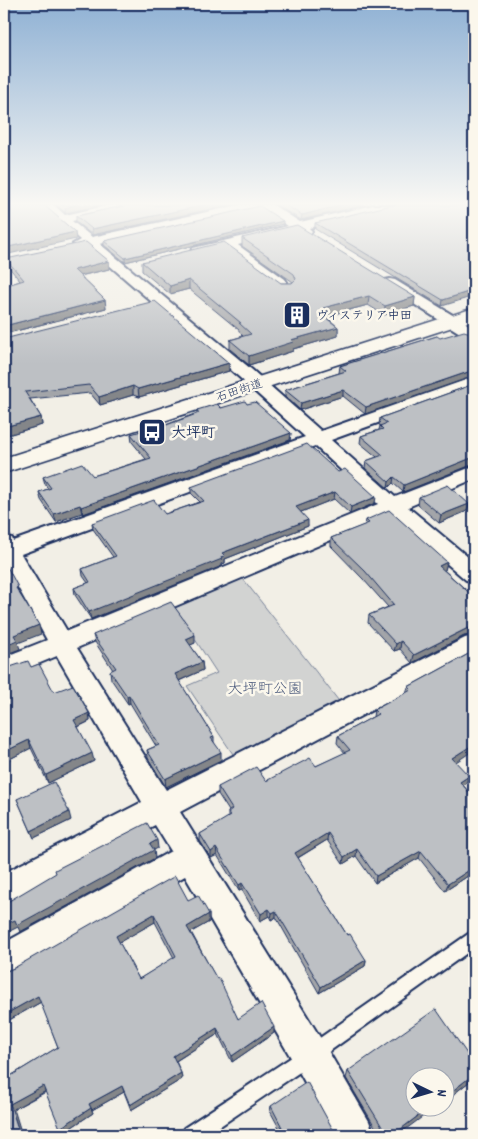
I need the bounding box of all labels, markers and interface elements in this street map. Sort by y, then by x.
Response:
building icon: ヴィステリア中田 [282,300,312,330]
place label: ヴィステリア中田 [316,308,412,325]
street label: 石田街道 [214,376,265,407]
bus stop icon: 大坪町 [137,417,167,447]
place label: 大坪町 [171,423,216,445]
park label: 大坪町公園 [227,679,303,701]
north arrow [406,1066,456,1116]
text: N [431,1089,451,1097]

